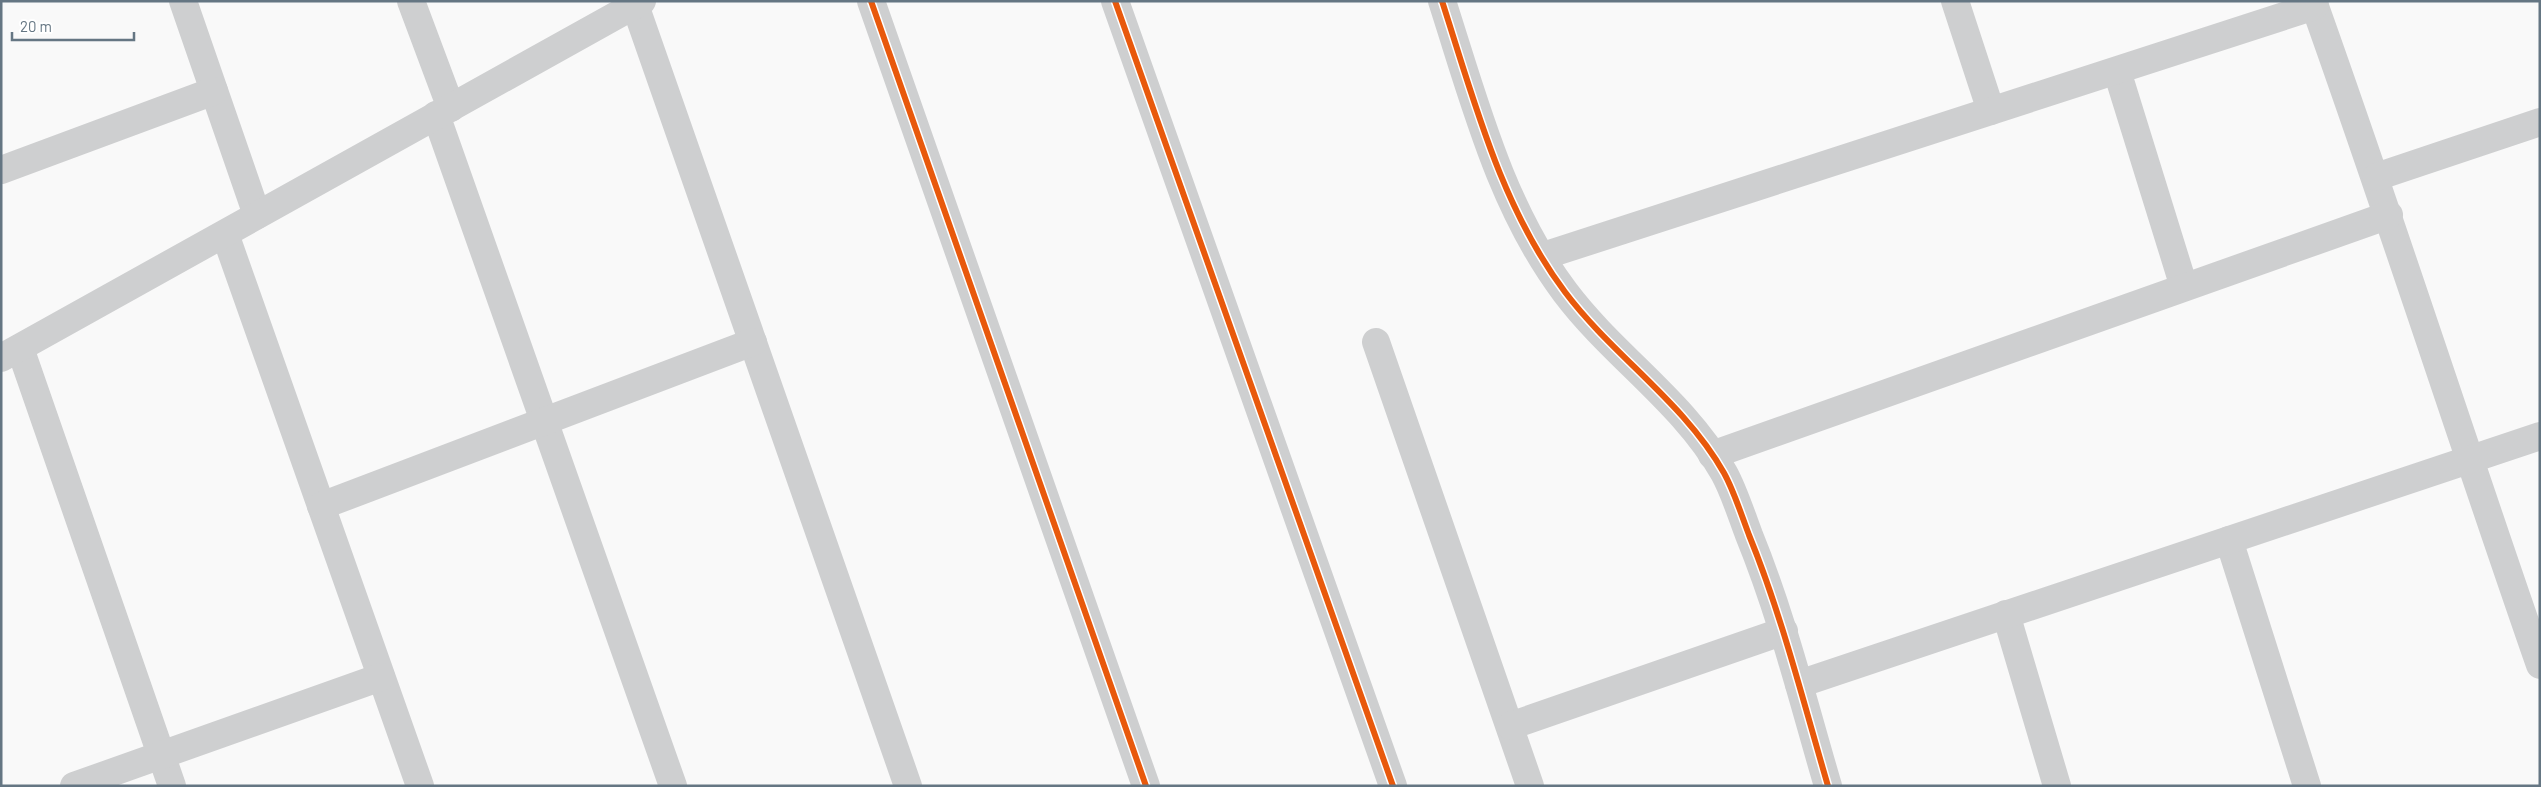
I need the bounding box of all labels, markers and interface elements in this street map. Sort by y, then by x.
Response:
scale bar [12,10,135,42]
text: 20 m [20,17,52,35]

